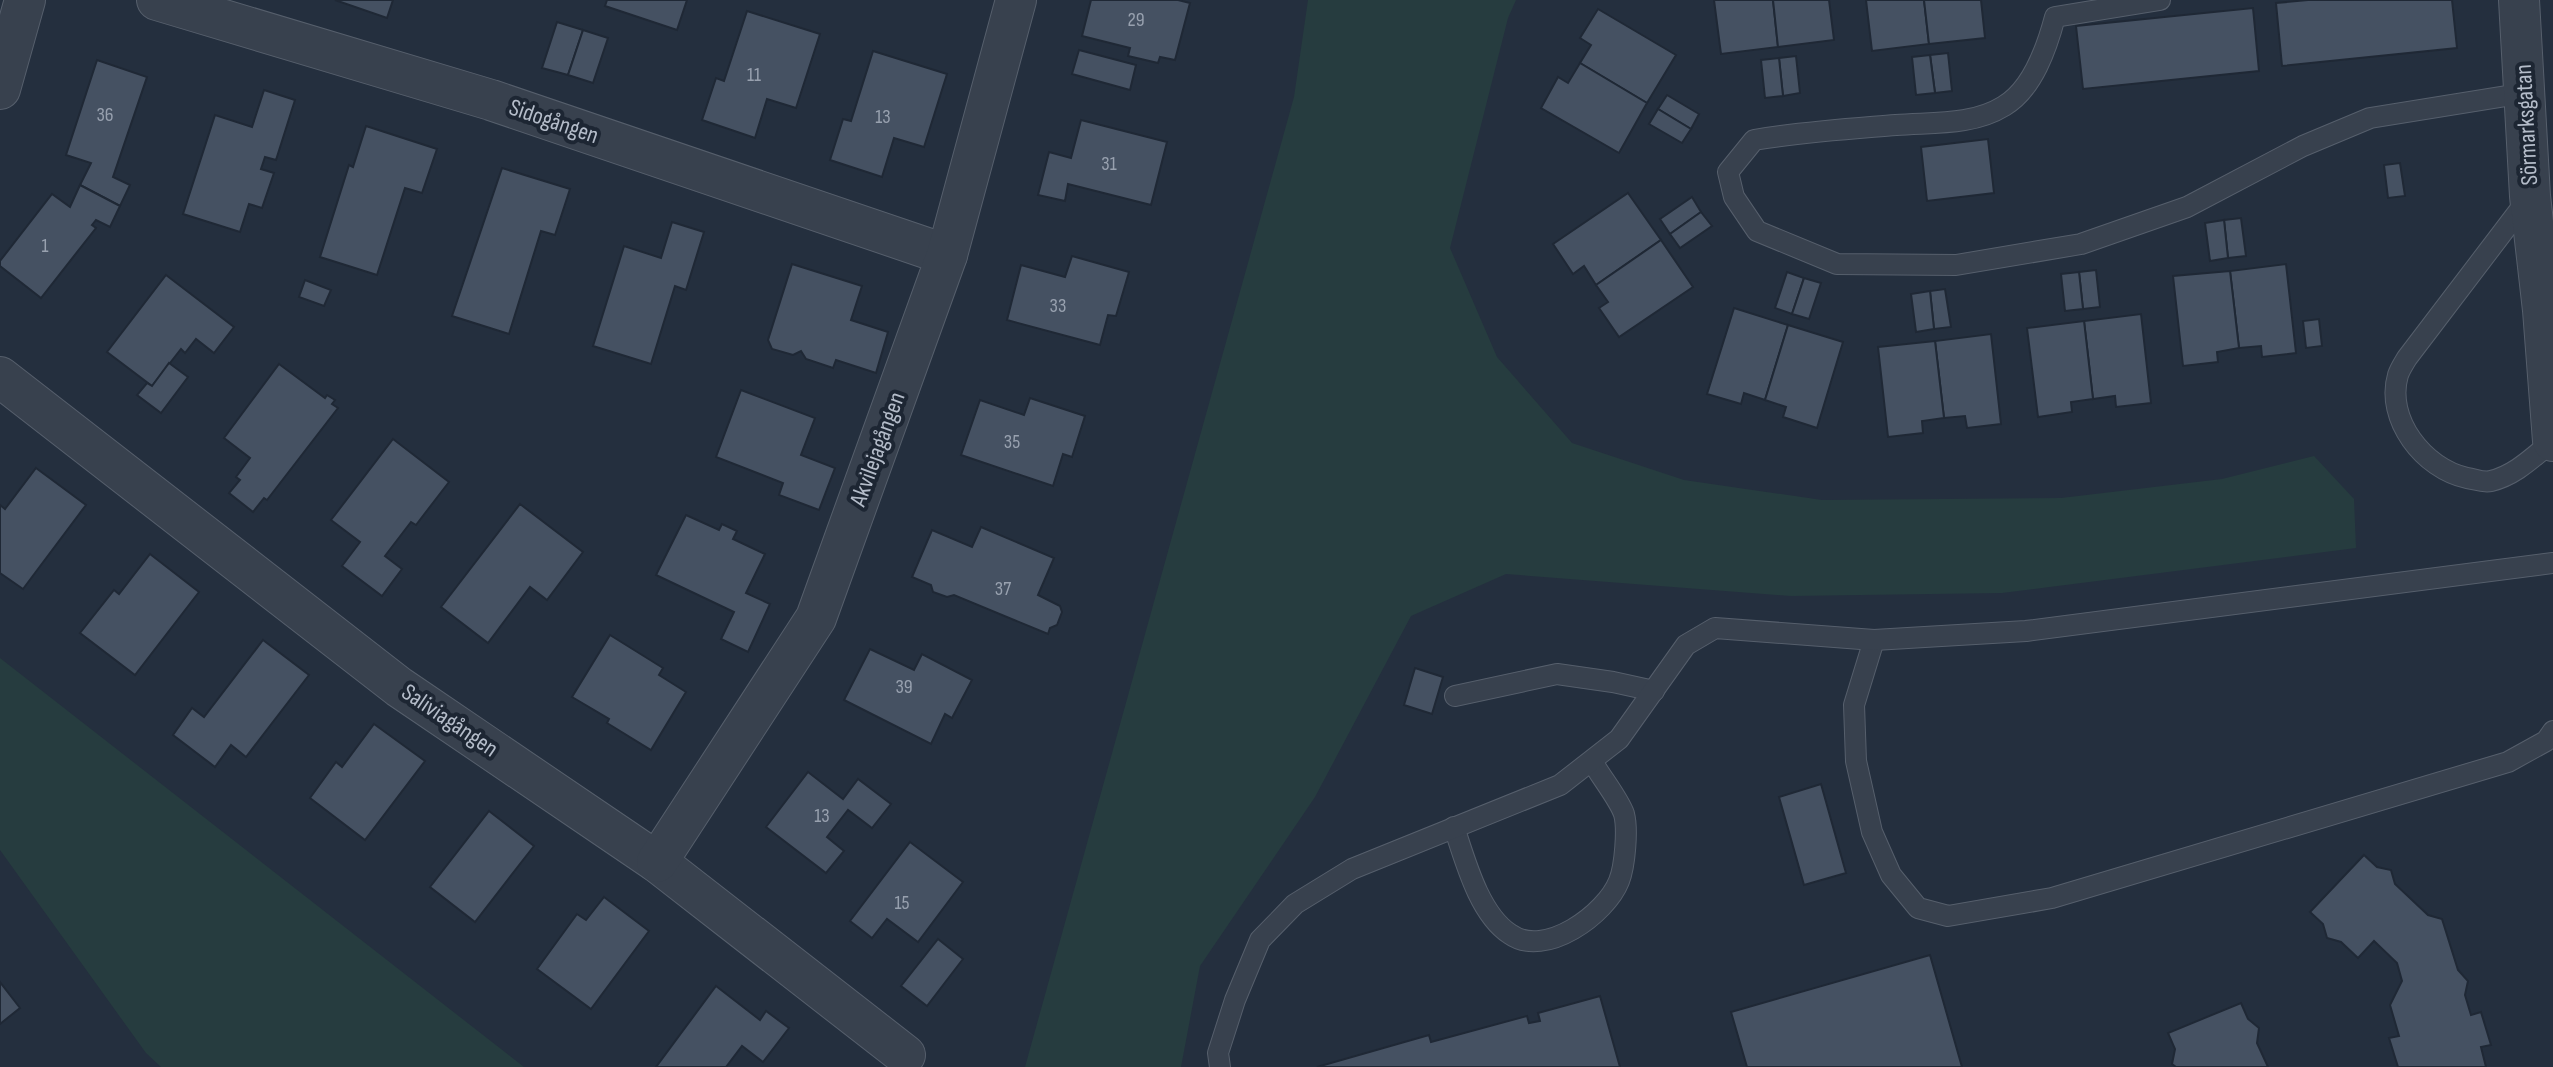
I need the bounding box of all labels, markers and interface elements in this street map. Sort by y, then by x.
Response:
house number: 29 [1127,8,1145,32]
house number: 11 [747,63,761,87]
street label: Sörmarksgatan [2509,64,2544,186]
street label: Sidogången [505,93,602,150]
house number: 36 [96,103,114,127]
house number: 13 [875,105,891,129]
house number: 31 [1101,152,1117,176]
house number: 1 [42,234,49,258]
house number: 33 [1050,294,1066,318]
street label: Akvilejagången [843,388,912,511]
house number: 35 [1004,430,1020,454]
house number: 37 [995,577,1011,601]
house number: 39 [895,675,913,699]
street label: Saliviagången [396,678,503,763]
house number: 13 [814,804,830,828]
house number: 15 [894,891,910,915]

